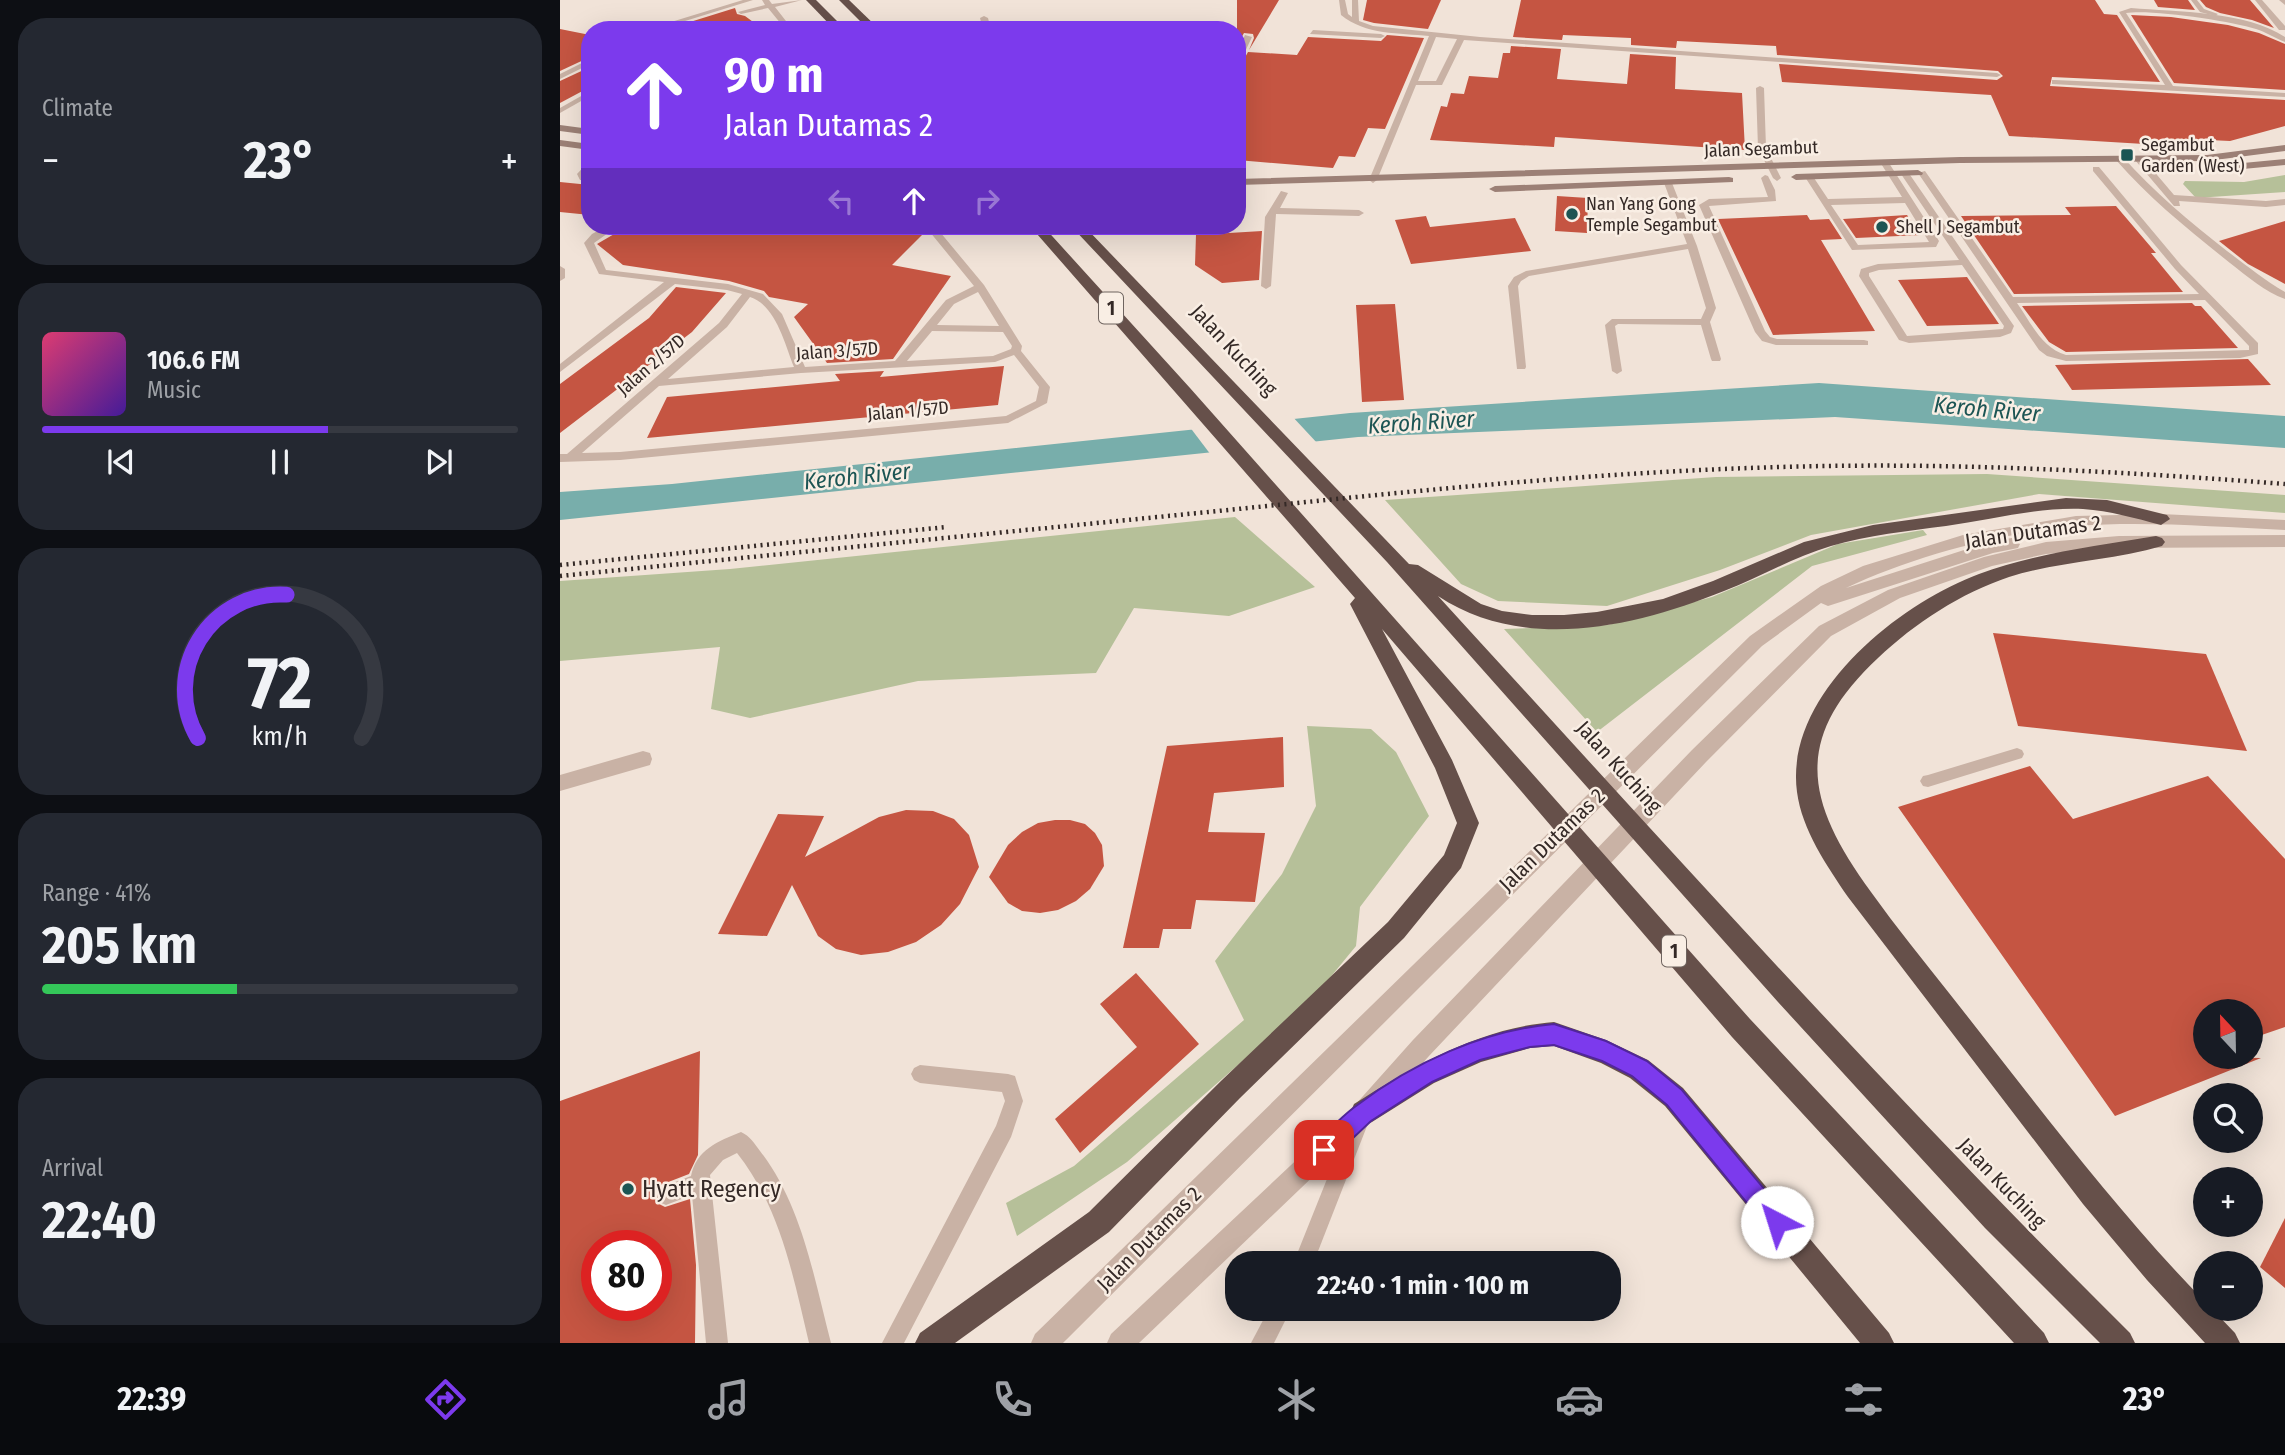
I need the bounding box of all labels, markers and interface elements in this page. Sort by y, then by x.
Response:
text: 90 m [724,46,824,105]
icon: ahead [609,49,700,140]
text: Climate [42,94,113,122]
text: Jalan Dutamas 2 [724,106,933,144]
text: 23° [243,129,316,192]
place label: Segambut Garden (West) [2141,134,2245,177]
street label: Jalan Segambut [1704,136,1819,162]
text: − [42,138,59,184]
text: + [501,138,518,184]
marker: Segambut Garden (West) [2119,147,2135,163]
icon: left [822,182,860,220]
icon: ahead [895,182,933,220]
icon: right [968,182,1006,220]
place label: Nan Yang Gong Temple Segambut [1586,193,1717,236]
marker: Nan Yang Gong Temple Segambut [1564,206,1580,222]
place label: Shell J Segambut [1896,216,2020,238]
marker: Shell J Segambut [1874,219,1890,235]
road number: 1 [1099,292,1123,324]
street label: Jalan Kuching [1185,299,1283,401]
street label: Jalan 2/57D [613,330,689,400]
street label: Jalan 3/57D [795,337,879,365]
text: 106.6 FM [147,345,240,376]
text: Music [147,376,201,404]
water label: Keroh River [1933,390,2042,428]
street label: Jalan 1/57D [866,396,950,426]
water label: Keroh River [1367,404,1476,440]
icon: previous [102,443,140,481]
icon: pause [261,443,299,481]
icon: next [420,443,458,481]
water label: Keroh River [802,456,913,496]
street label: Jalan Dutamas 2 [1963,510,2103,554]
text: 72 [248,640,312,727]
street label: Jalan Kuching [1571,715,1667,819]
text: km/h [252,721,308,751]
street label: Jalan Dutamas 2 [1494,783,1610,897]
text: Range · 41% [42,879,151,907]
text: 205 km [42,914,197,977]
road number: 1 [1662,936,1686,967]
north arrow [2193,999,2263,1069]
map controls [2193,999,2263,1321]
button: search [2193,1083,2263,1153]
pin [1294,1120,1354,1180]
icon: arrive [1305,1131,1343,1169]
street label: Jalan Kuching [1952,1132,2052,1234]
text: Arrival [42,1154,103,1182]
button: + [2193,1167,2263,1237]
place label: Hyatt Regency [642,1175,781,1203]
marker: Hyatt Regency [620,1181,636,1197]
street label: Jalan Dutamas 2 [1091,1181,1207,1297]
position arrow [1740,1185,1814,1259]
text: 22:40 [42,1189,157,1252]
speed limit sign: 80 [581,1230,672,1321]
button: − [2193,1251,2263,1321]
text: 22:40 · 1 min · 100 m [1317,1270,1529,1301]
icon: directions [421,1375,470,1424]
icon: music [704,1375,753,1424]
icon: phone [988,1375,1037,1424]
icon: climate [1272,1375,1321,1424]
icon: car [1555,1375,1604,1424]
icon: filters [1839,1375,1888,1424]
text: 22:39 [117,1380,186,1418]
text: 23° [2123,1380,2168,1418]

